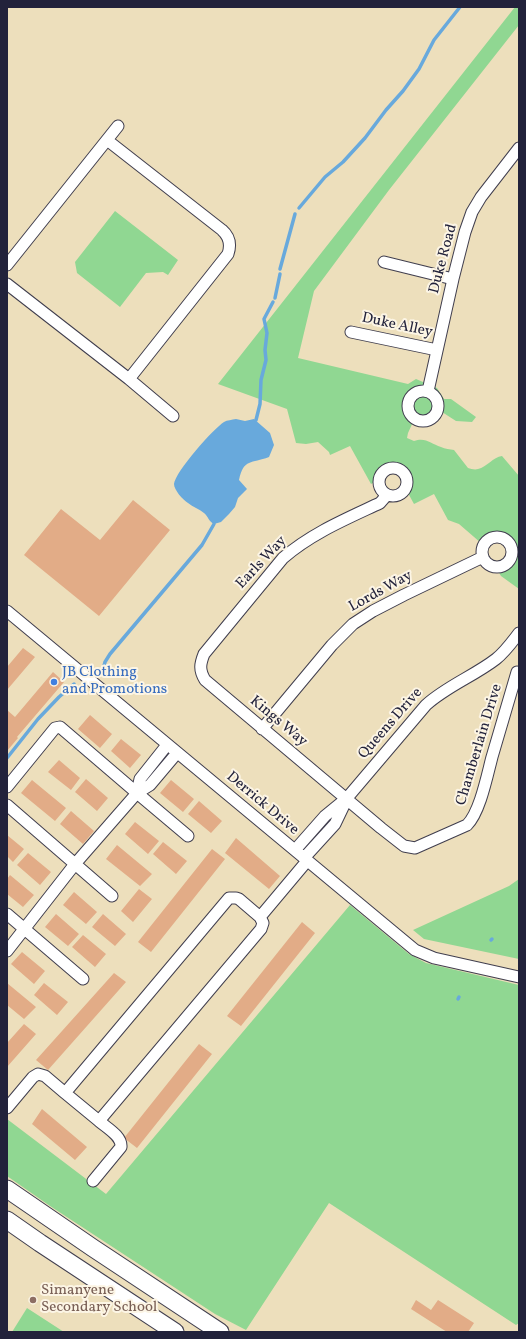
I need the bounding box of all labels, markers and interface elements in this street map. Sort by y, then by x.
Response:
street label: Duke Road [426,222,462,296]
street label: Duke Alley [360,310,434,342]
street label: Earls Way [233,533,291,593]
street label: Lords Way [346,567,416,617]
place label: JB Clothing and Promotions [62,664,167,699]
marker: JB Clothing and Promotions [49,677,59,687]
street label: Chamberlain Drive [453,682,507,808]
street label: Queens Drive [355,685,427,763]
street label: Kings Way [245,693,311,751]
street label: Derrick Drive [222,768,302,840]
place label: Simanyene Secondary School [41,1282,157,1317]
marker: Simanyene Secondary School [28,1295,38,1305]

